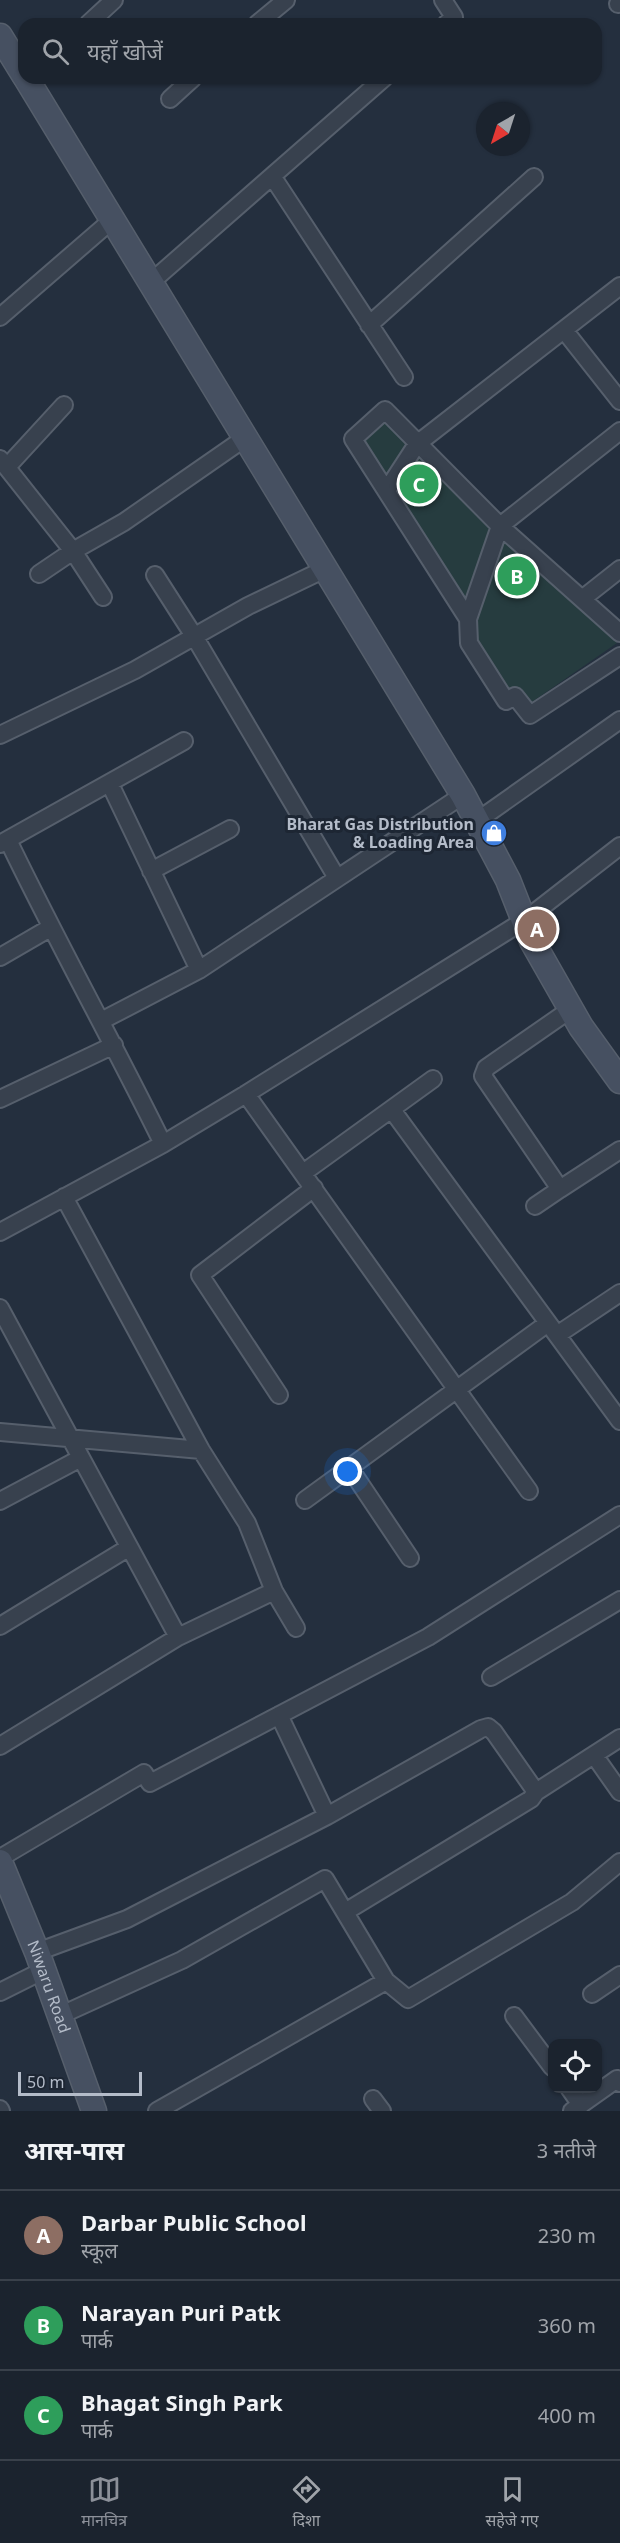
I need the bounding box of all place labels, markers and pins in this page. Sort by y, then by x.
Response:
pin: C [400,462,438,506]
pin: B [498,554,536,598]
place label: Bharat Gas Distribution & Loading Area [286,813,474,853]
shop icon: Bharat Gas Distribution & Loading Area [479,818,509,848]
pin: A [518,906,556,952]

